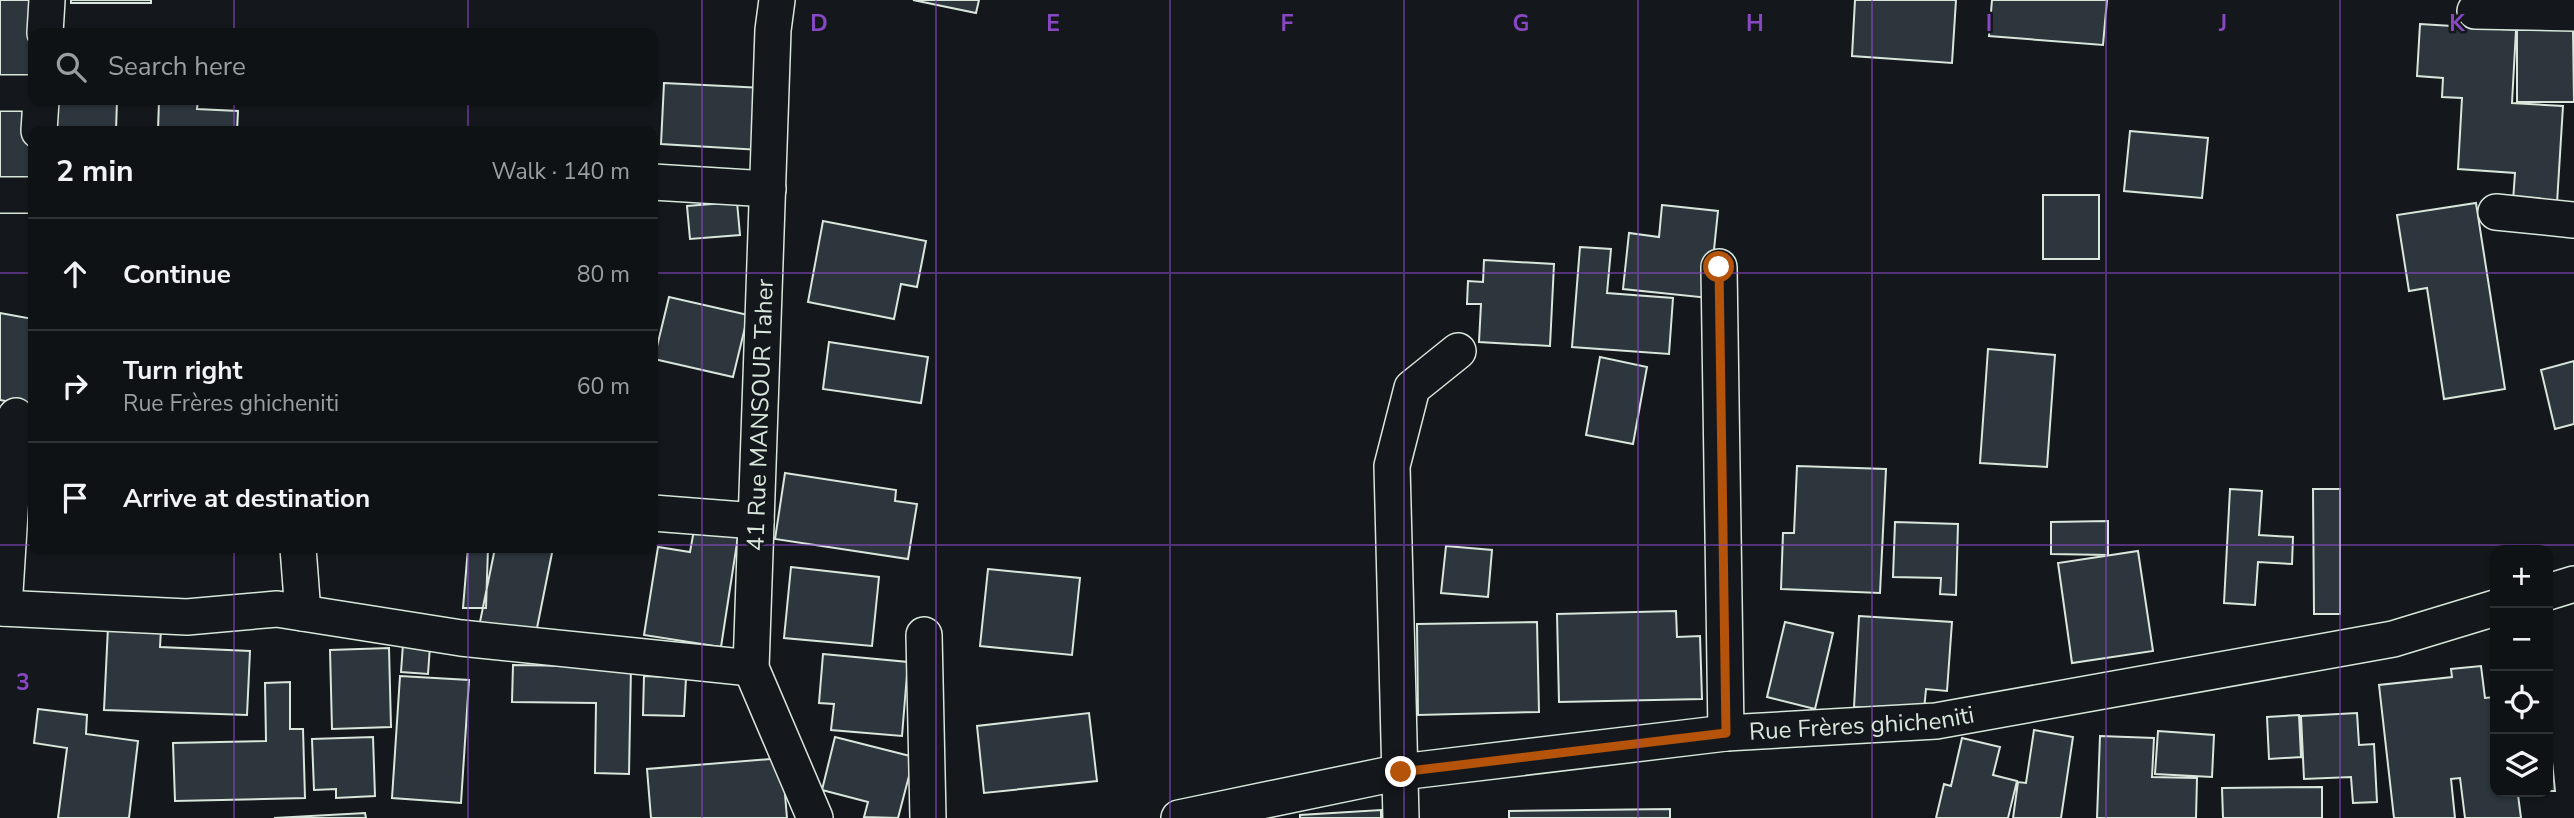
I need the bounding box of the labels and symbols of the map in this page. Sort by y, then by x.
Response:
text: D [810,8,828,39]
text: E [1046,8,1060,39]
text: F [1281,8,1294,39]
text: G [1513,8,1529,39]
text: H [1746,8,1764,39]
text: I [1986,8,1992,39]
text: J [2218,8,2227,39]
text: K [2449,8,2465,39]
route start [1703,251,1734,282]
street label: 41 Rue MANSOUR Taher [739,278,781,552]
text: 3 [16,667,30,698]
street label: Rue Frères ghicheniti [1748,698,1977,748]
route end [1385,756,1416,787]

